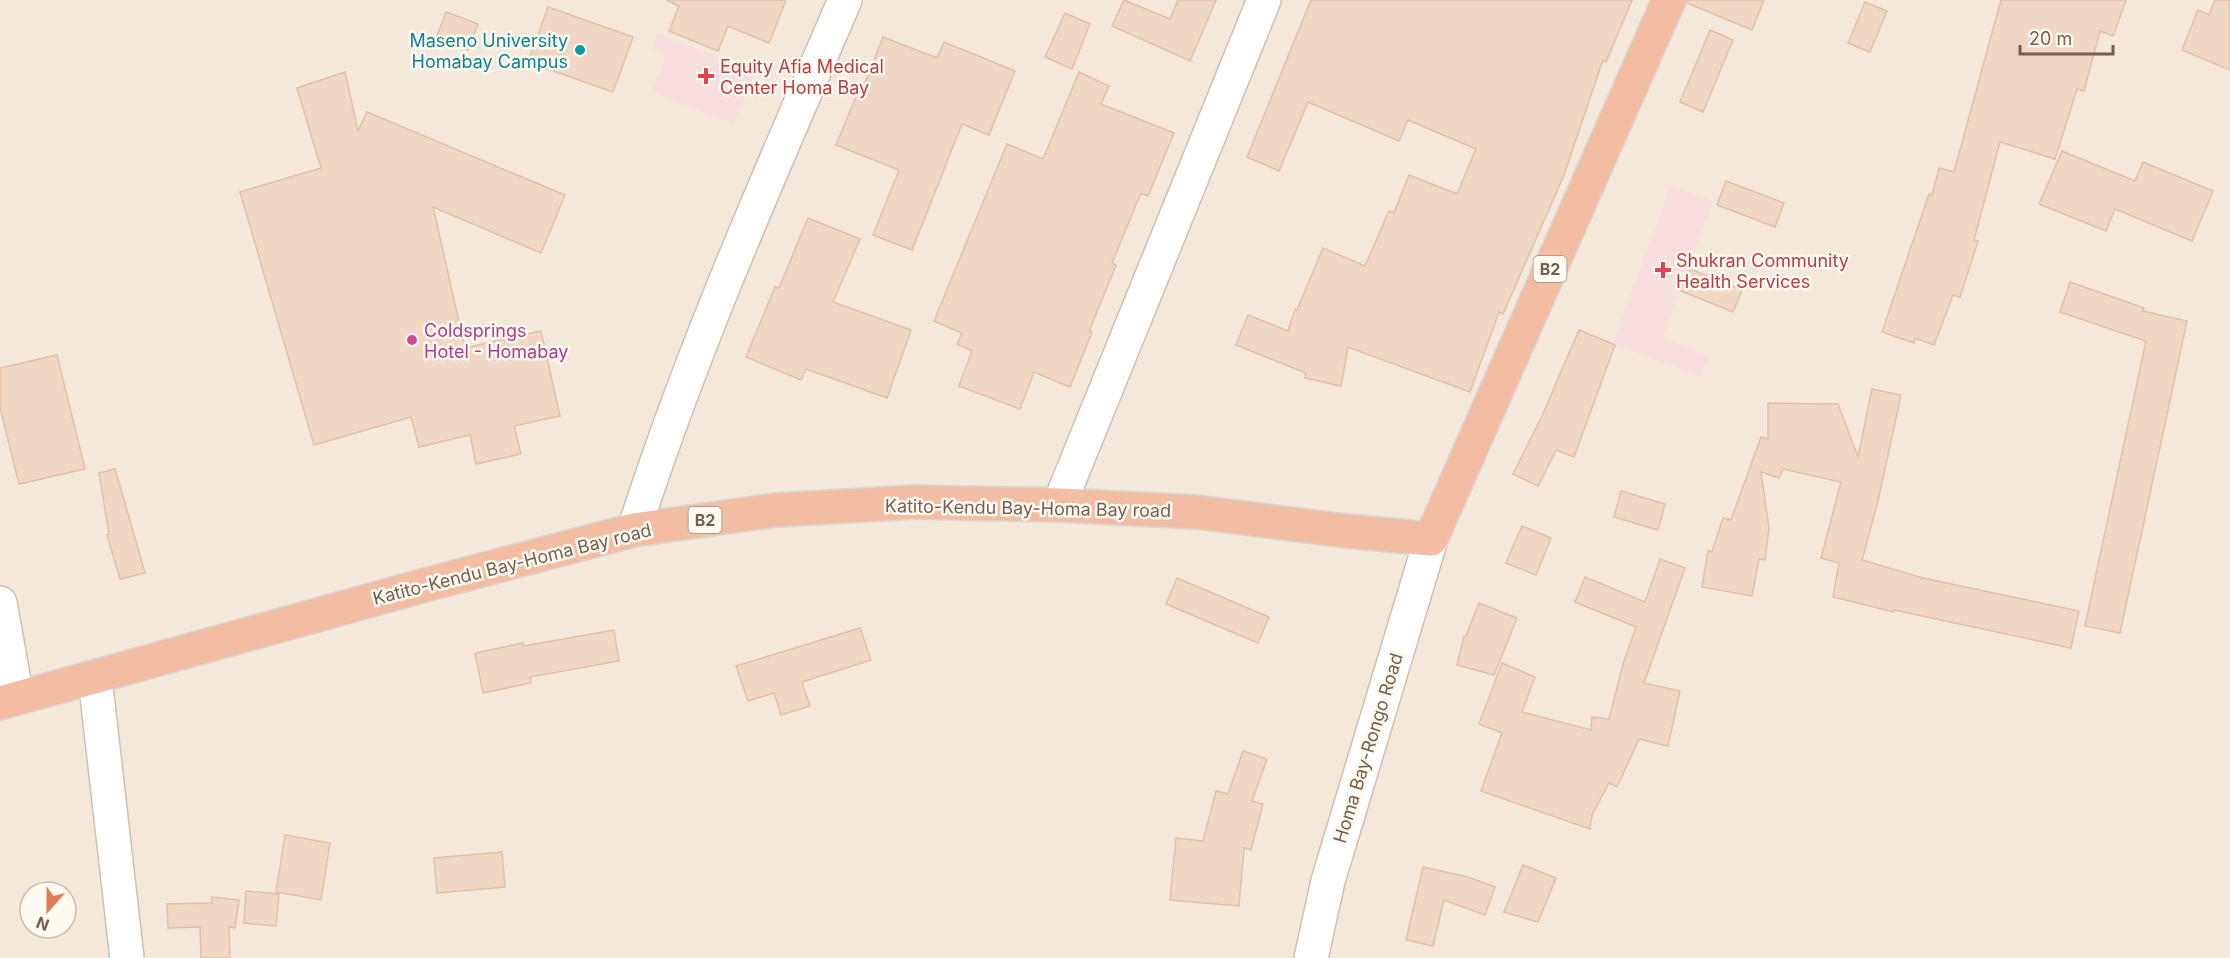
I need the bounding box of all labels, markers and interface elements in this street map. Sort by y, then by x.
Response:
scale bar [2020,18,2113,56]
text: 20 m [2029,28,2072,49]
place label: Maseno University Homabay Campus [410,30,568,72]
marker: Maseno University Homabay Campus [573,43,587,57]
place label: Equity Afia Medical Center Homa Bay [720,56,884,98]
marker: Equity Afia Medical Center Homa Bay [697,67,715,85]
place label: Shukran Community Health Services [1676,250,1849,292]
road number: B2 [1534,256,1566,282]
marker: Shukran Community Health Services [1654,261,1672,279]
place label: Coldsprings Hotel - Homabay [424,320,568,362]
marker: Coldsprings Hotel - Homabay [405,333,419,347]
street label: Katito-Kendu Bay-Homa Bay road [885,495,1171,521]
road number: B2 [688,507,722,533]
street label: Katito-Kendu Bay-Homa Bay road [371,519,653,609]
street label: Homa Bay-Rongo Road [1329,651,1407,845]
north arrow [18,880,78,940]
text: N [33,912,52,936]

